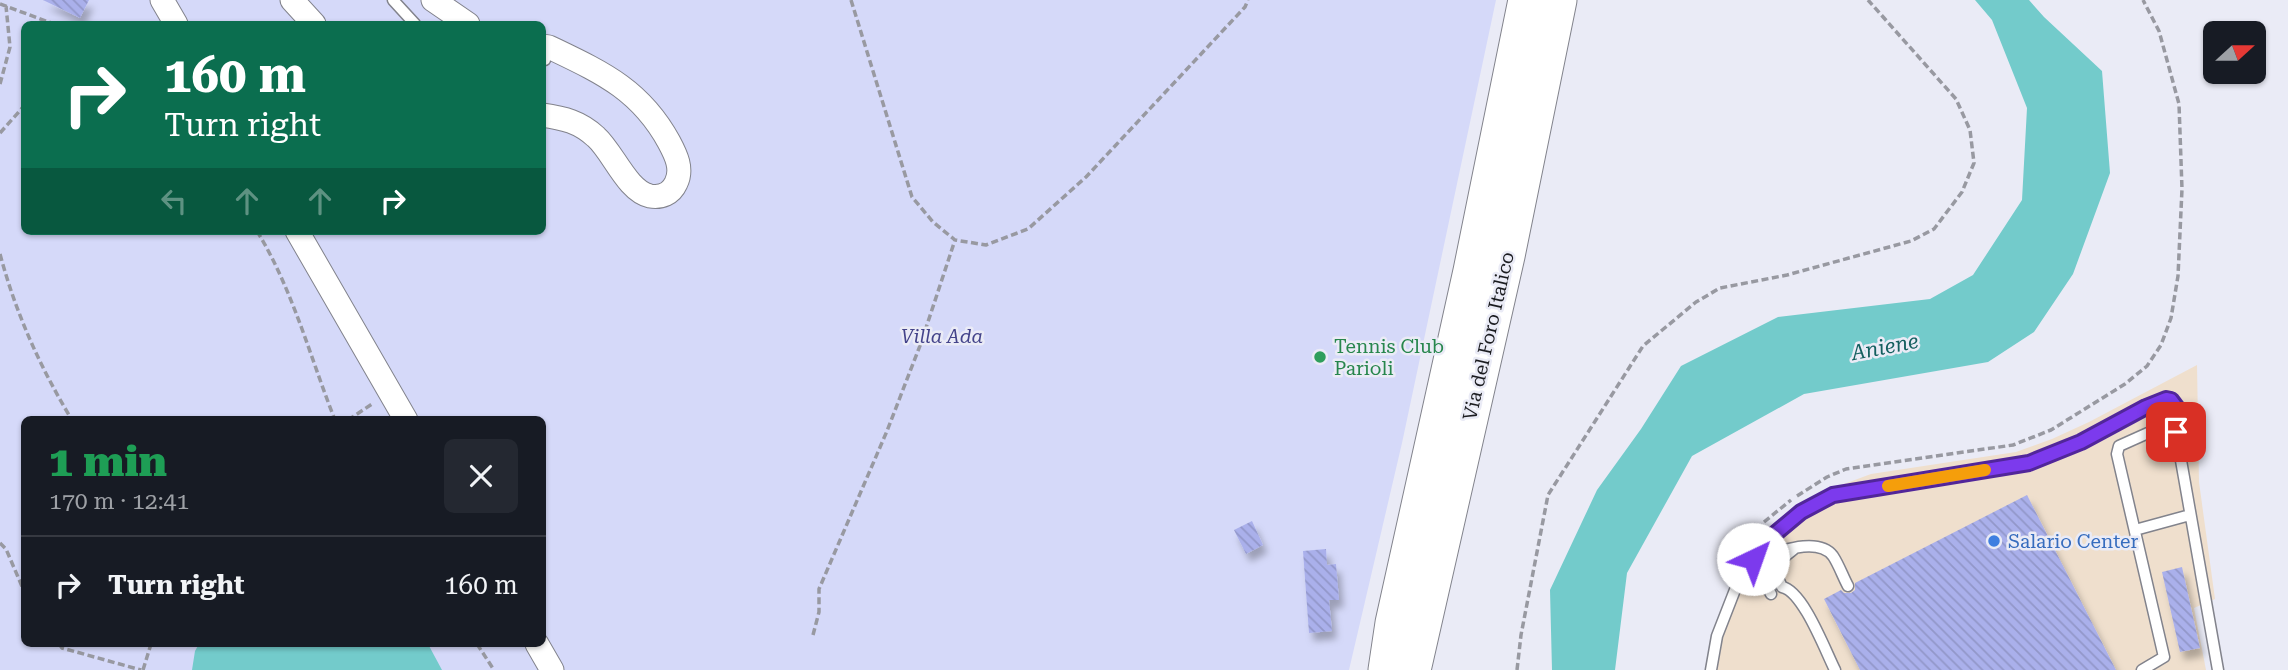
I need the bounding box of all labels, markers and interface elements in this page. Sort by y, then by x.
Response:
north arrow [2203,21,2266,84]
map controls [2203,21,2266,84]
text: 160 m [164,47,306,104]
icon: right [49,49,140,140]
text: Turn right [164,106,321,144]
icon: left [155,182,193,220]
icon: ahead [228,182,266,220]
icon: ahead [301,182,339,220]
icon: right [374,182,412,220]
street label: Via del Foro Italico [1458,249,1519,423]
park label: Villa Ada [901,325,983,348]
water label: Aniene [1848,329,1921,366]
place label: Tennis Club Parioli [1334,335,1444,380]
marker: Tennis Club Parioli [1312,349,1328,365]
pin [2146,402,2206,462]
icon: arrive [2157,413,2195,451]
text: 1 min [49,437,167,486]
button: close [444,439,518,513]
text: 170 m · 12:41 [49,488,189,515]
position arrow [1716,522,1790,596]
place label: Salario Center [2008,530,2138,553]
marker: Salario Center [1986,533,2002,549]
icon: right [49,566,87,604]
text: Turn right [108,570,244,600]
text: 160 m [444,570,518,600]

